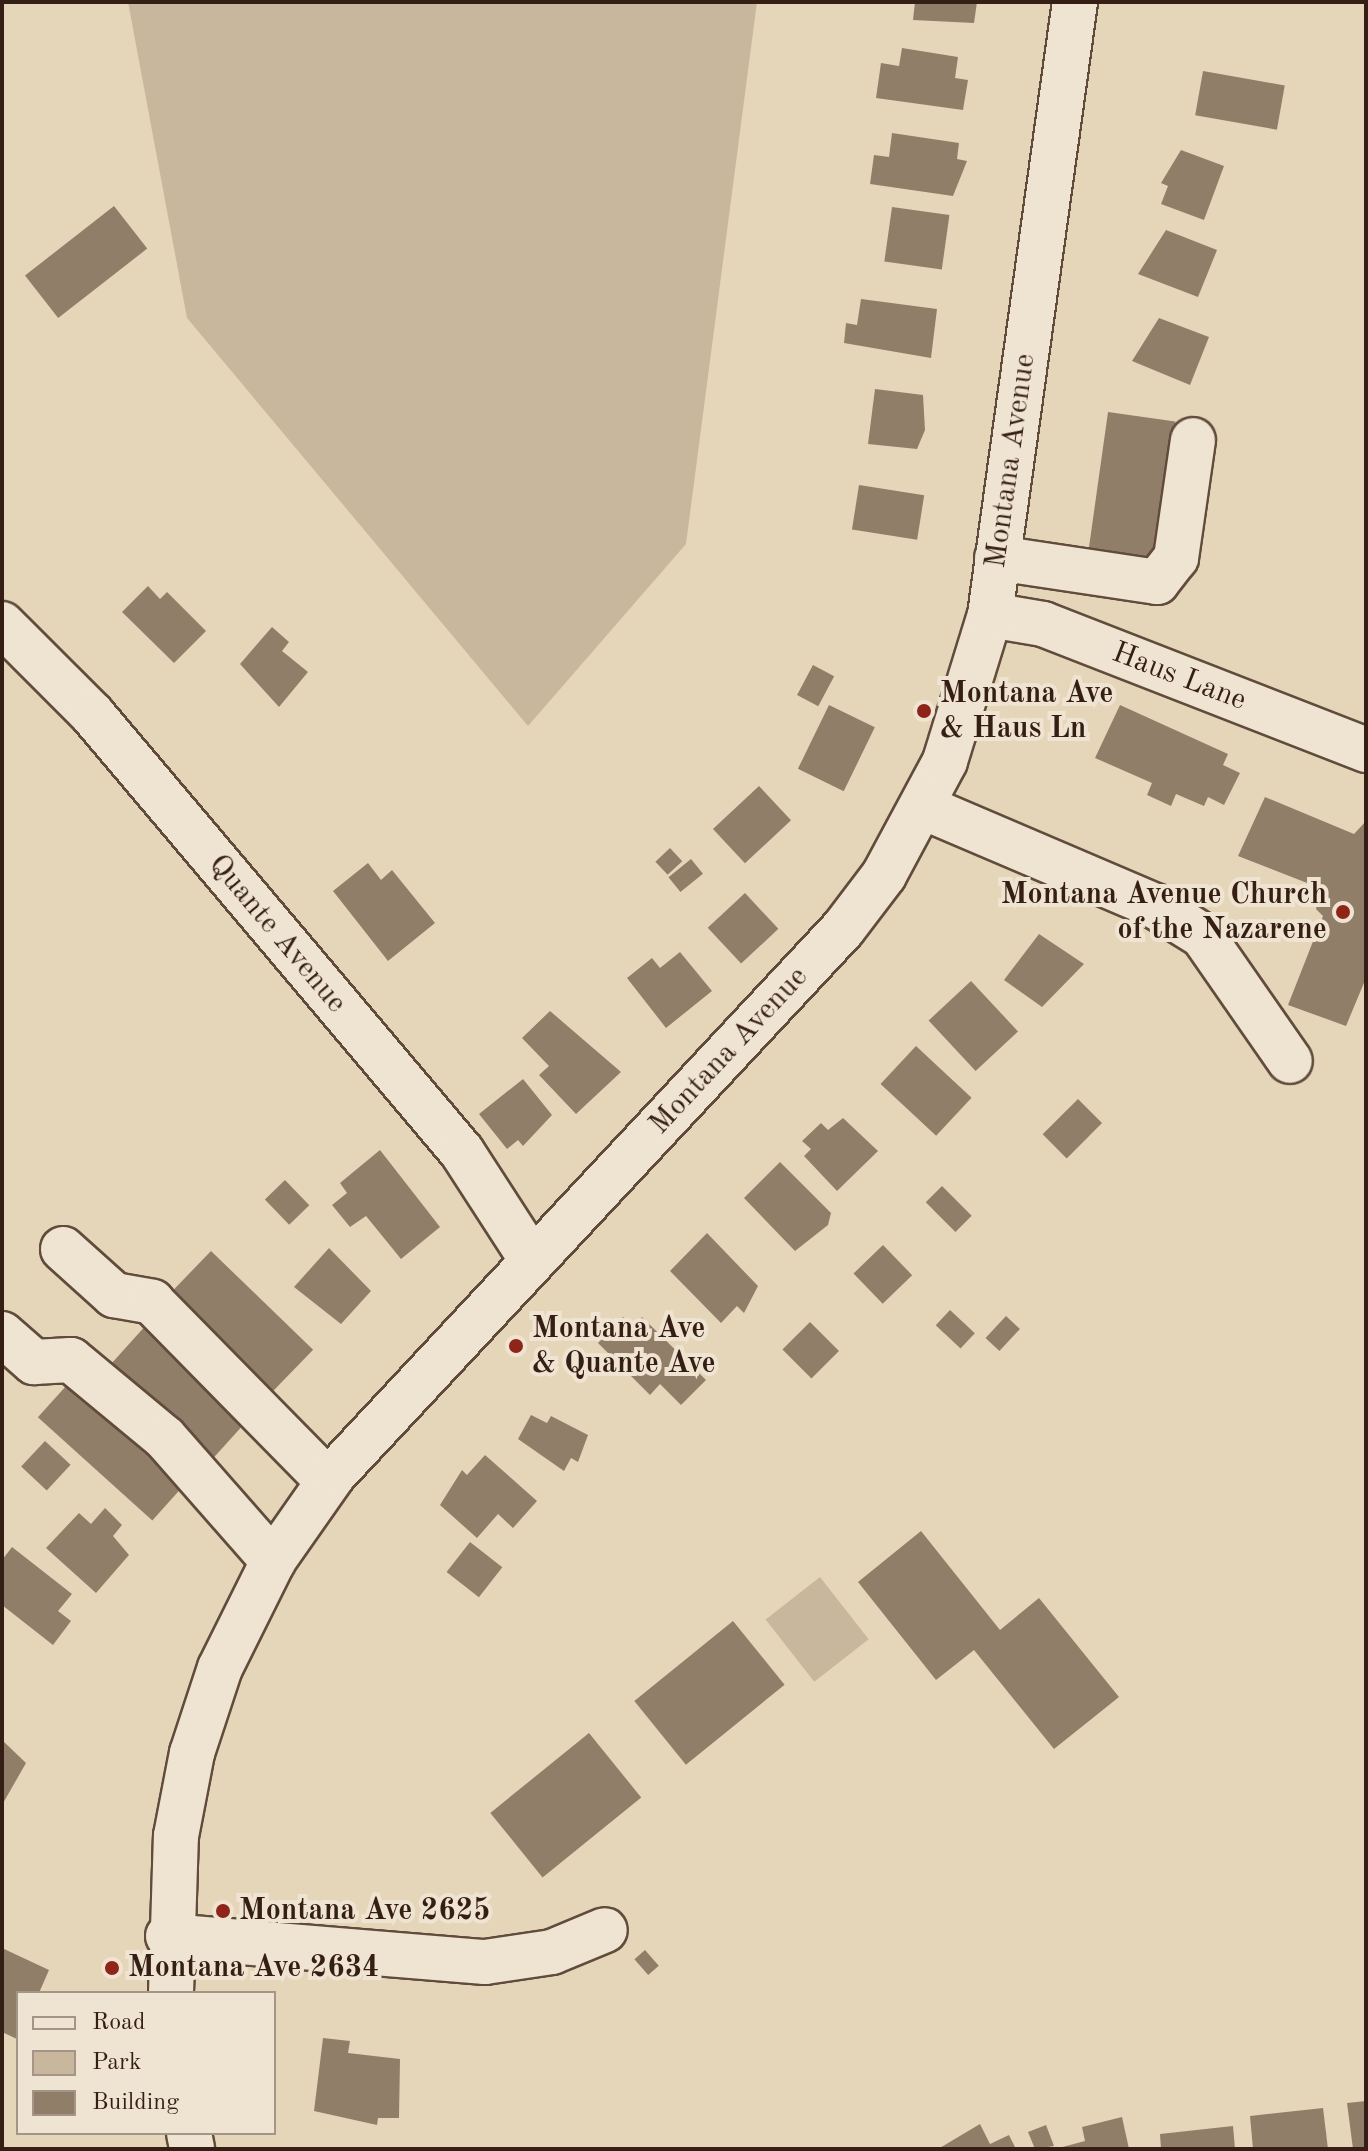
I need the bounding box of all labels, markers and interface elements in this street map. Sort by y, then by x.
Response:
street label: Montana Avenue [978,351,1044,571]
street label: Haus Lane [1107,635,1251,719]
place label: Montana Ave & Haus Ln [940,676,1113,746]
marker: Montana Ave & Haus Ln [915,702,933,720]
street label: Quante Avenue [200,847,354,1021]
place label: Montana Avenue Church of the Nazarene [1001,877,1327,948]
marker: Montana Avenue Church of the Nazarene [1334,903,1352,921]
street label: Montana Avenue [642,960,816,1142]
place label: Montana Ave & Quante Ave [532,1311,716,1382]
marker: Montana Ave & Quante Ave [507,1337,525,1355]
place label: Montana Ave 2625 [239,1893,490,1929]
marker: Montana Ave 2625 [214,1902,232,1920]
place label: Montana Ave 2634 [128,1950,379,1986]
marker: Montana Ave 2634 [103,1959,121,1977]
legend [16,1991,276,2135]
text: Road [92,2011,145,2035]
text: Park [92,2051,141,2075]
text: Building [92,2091,179,2115]

